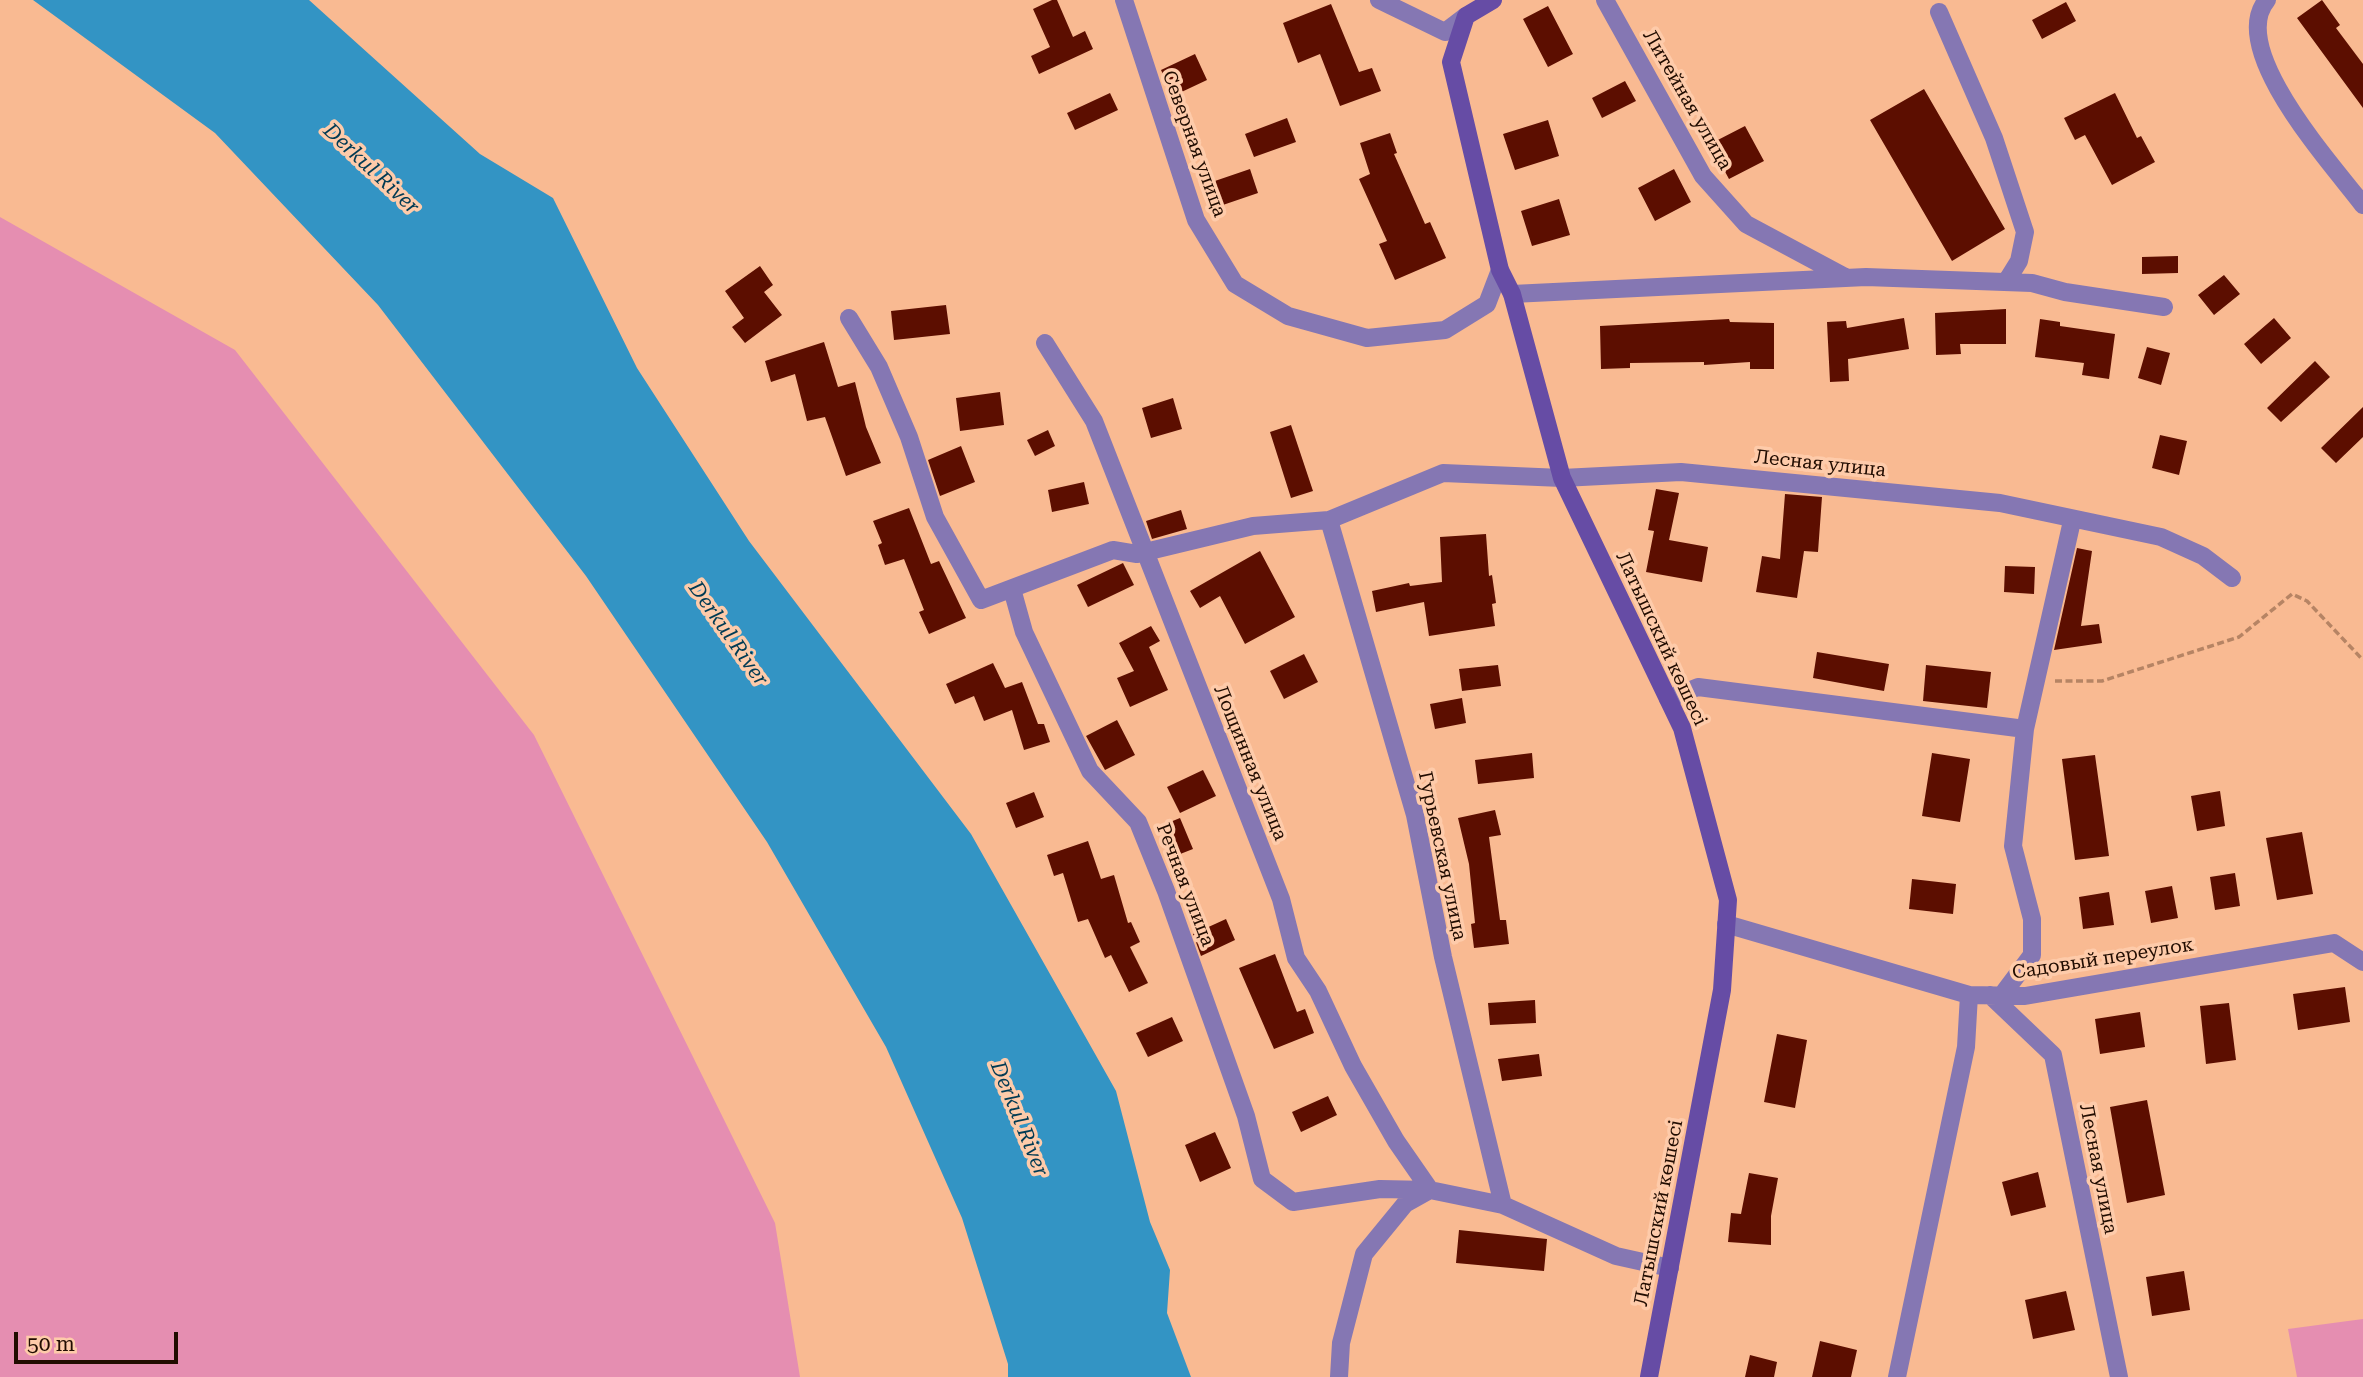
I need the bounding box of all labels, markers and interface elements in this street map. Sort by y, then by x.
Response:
street label: Литейная улица [1638,26,1736,174]
street label: Северная улица [1157,68,1231,220]
water label: Derkul River [318,118,424,220]
street label: Лесная улица [1753,446,1887,482]
street label: Латышский көшесі [1611,548,1711,730]
water label: Derkul River [683,577,773,691]
street label: Лощинная улица [1208,682,1292,844]
street label: Гурьевская улица [1413,769,1471,943]
street label: Речная улица [1151,820,1219,950]
street label: Садовый переулок [2011,933,2195,985]
water label: Derkul River [984,1058,1054,1180]
street label: Лесная улица [2074,1102,2122,1236]
street label: Латышский көшесі [1630,1118,1688,1308]
scale bar [18,1318,182,1362]
text: 50 m [27,1332,75,1356]

